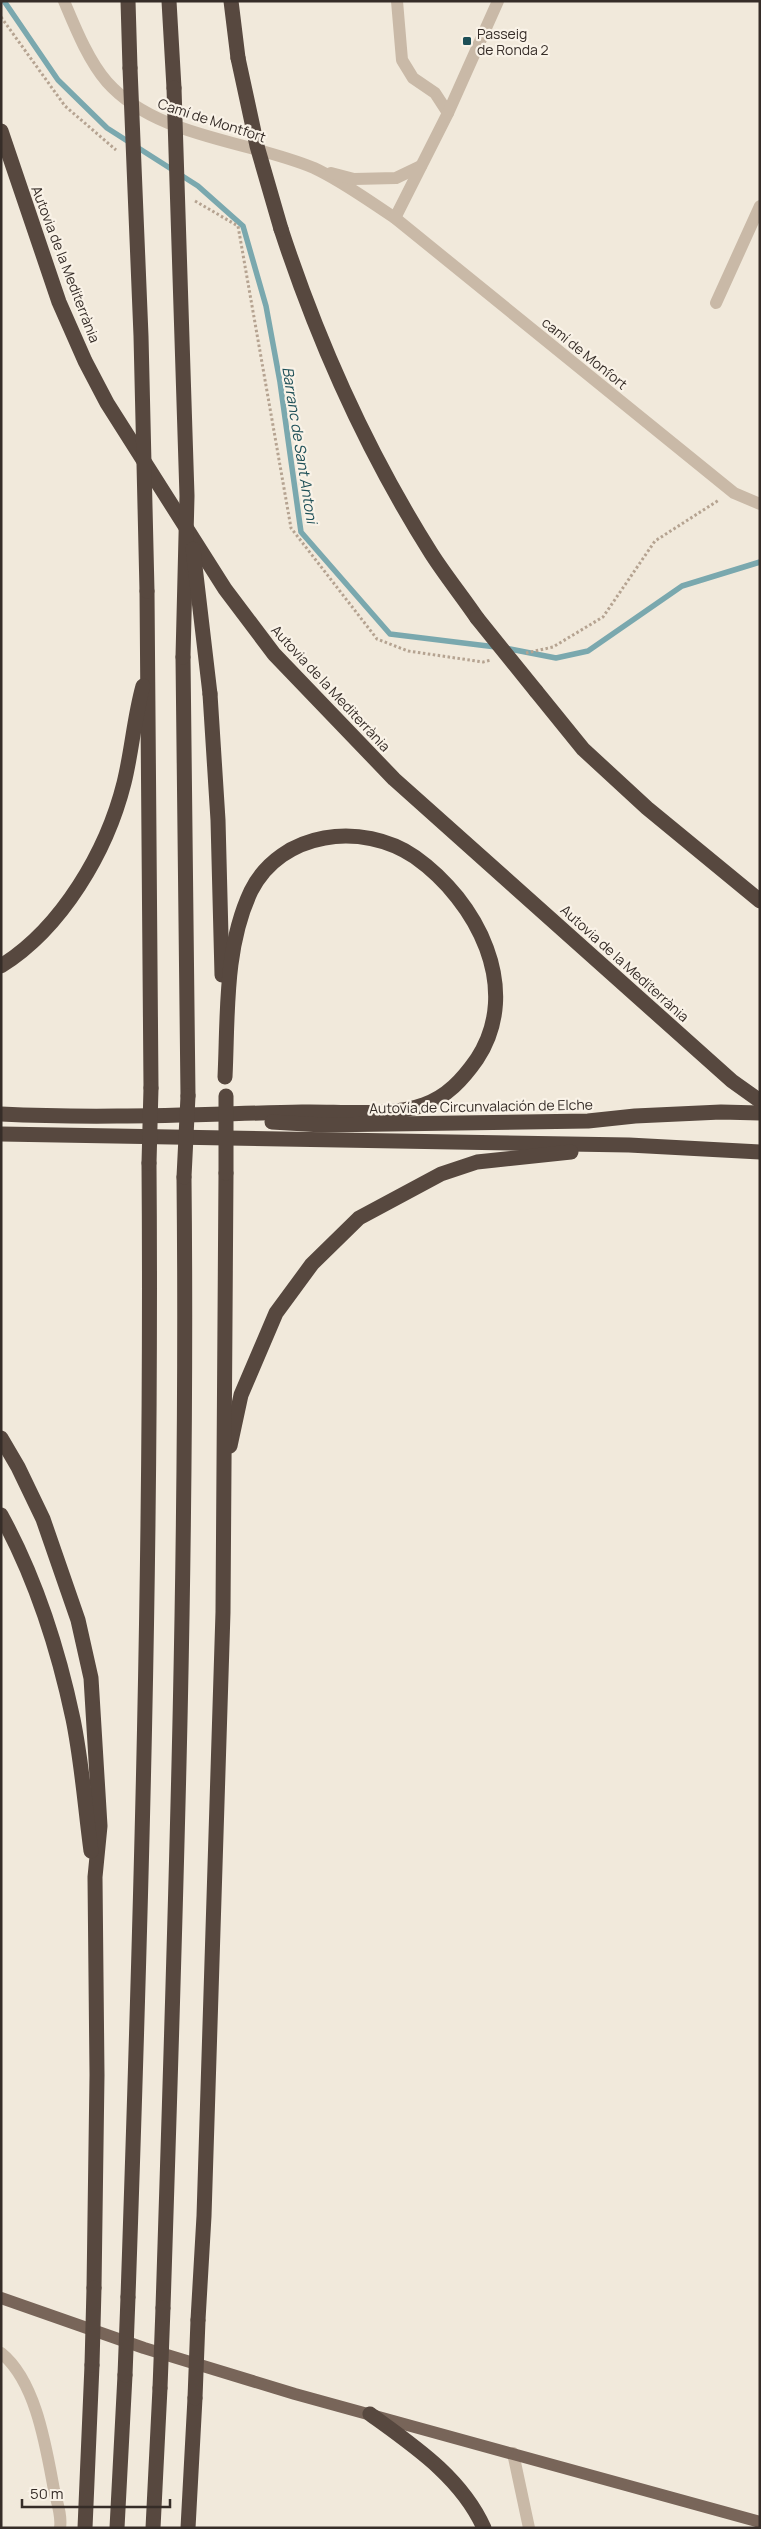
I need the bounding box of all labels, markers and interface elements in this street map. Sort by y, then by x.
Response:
place label: Passeig de Ronda 2 [477,24,549,59]
marker: Passeig de Ronda 2 [461,35,473,47]
street label: Camí de Montfort [156,94,269,147]
street label: Autovia de la Mediterrània [27,183,105,345]
street label: camí de Monfort [538,313,632,394]
water label: Barranc de Sant Antoni [277,365,323,527]
street label: Autovia de la Mediterrània [267,621,395,755]
street label: Autovia de la Mediterrània [557,900,693,1026]
street label: Autovía de Circunvalación de Elche [369,1095,593,1117]
scale bar [22,2476,170,2508]
text: 50 m [30,2483,64,2504]

